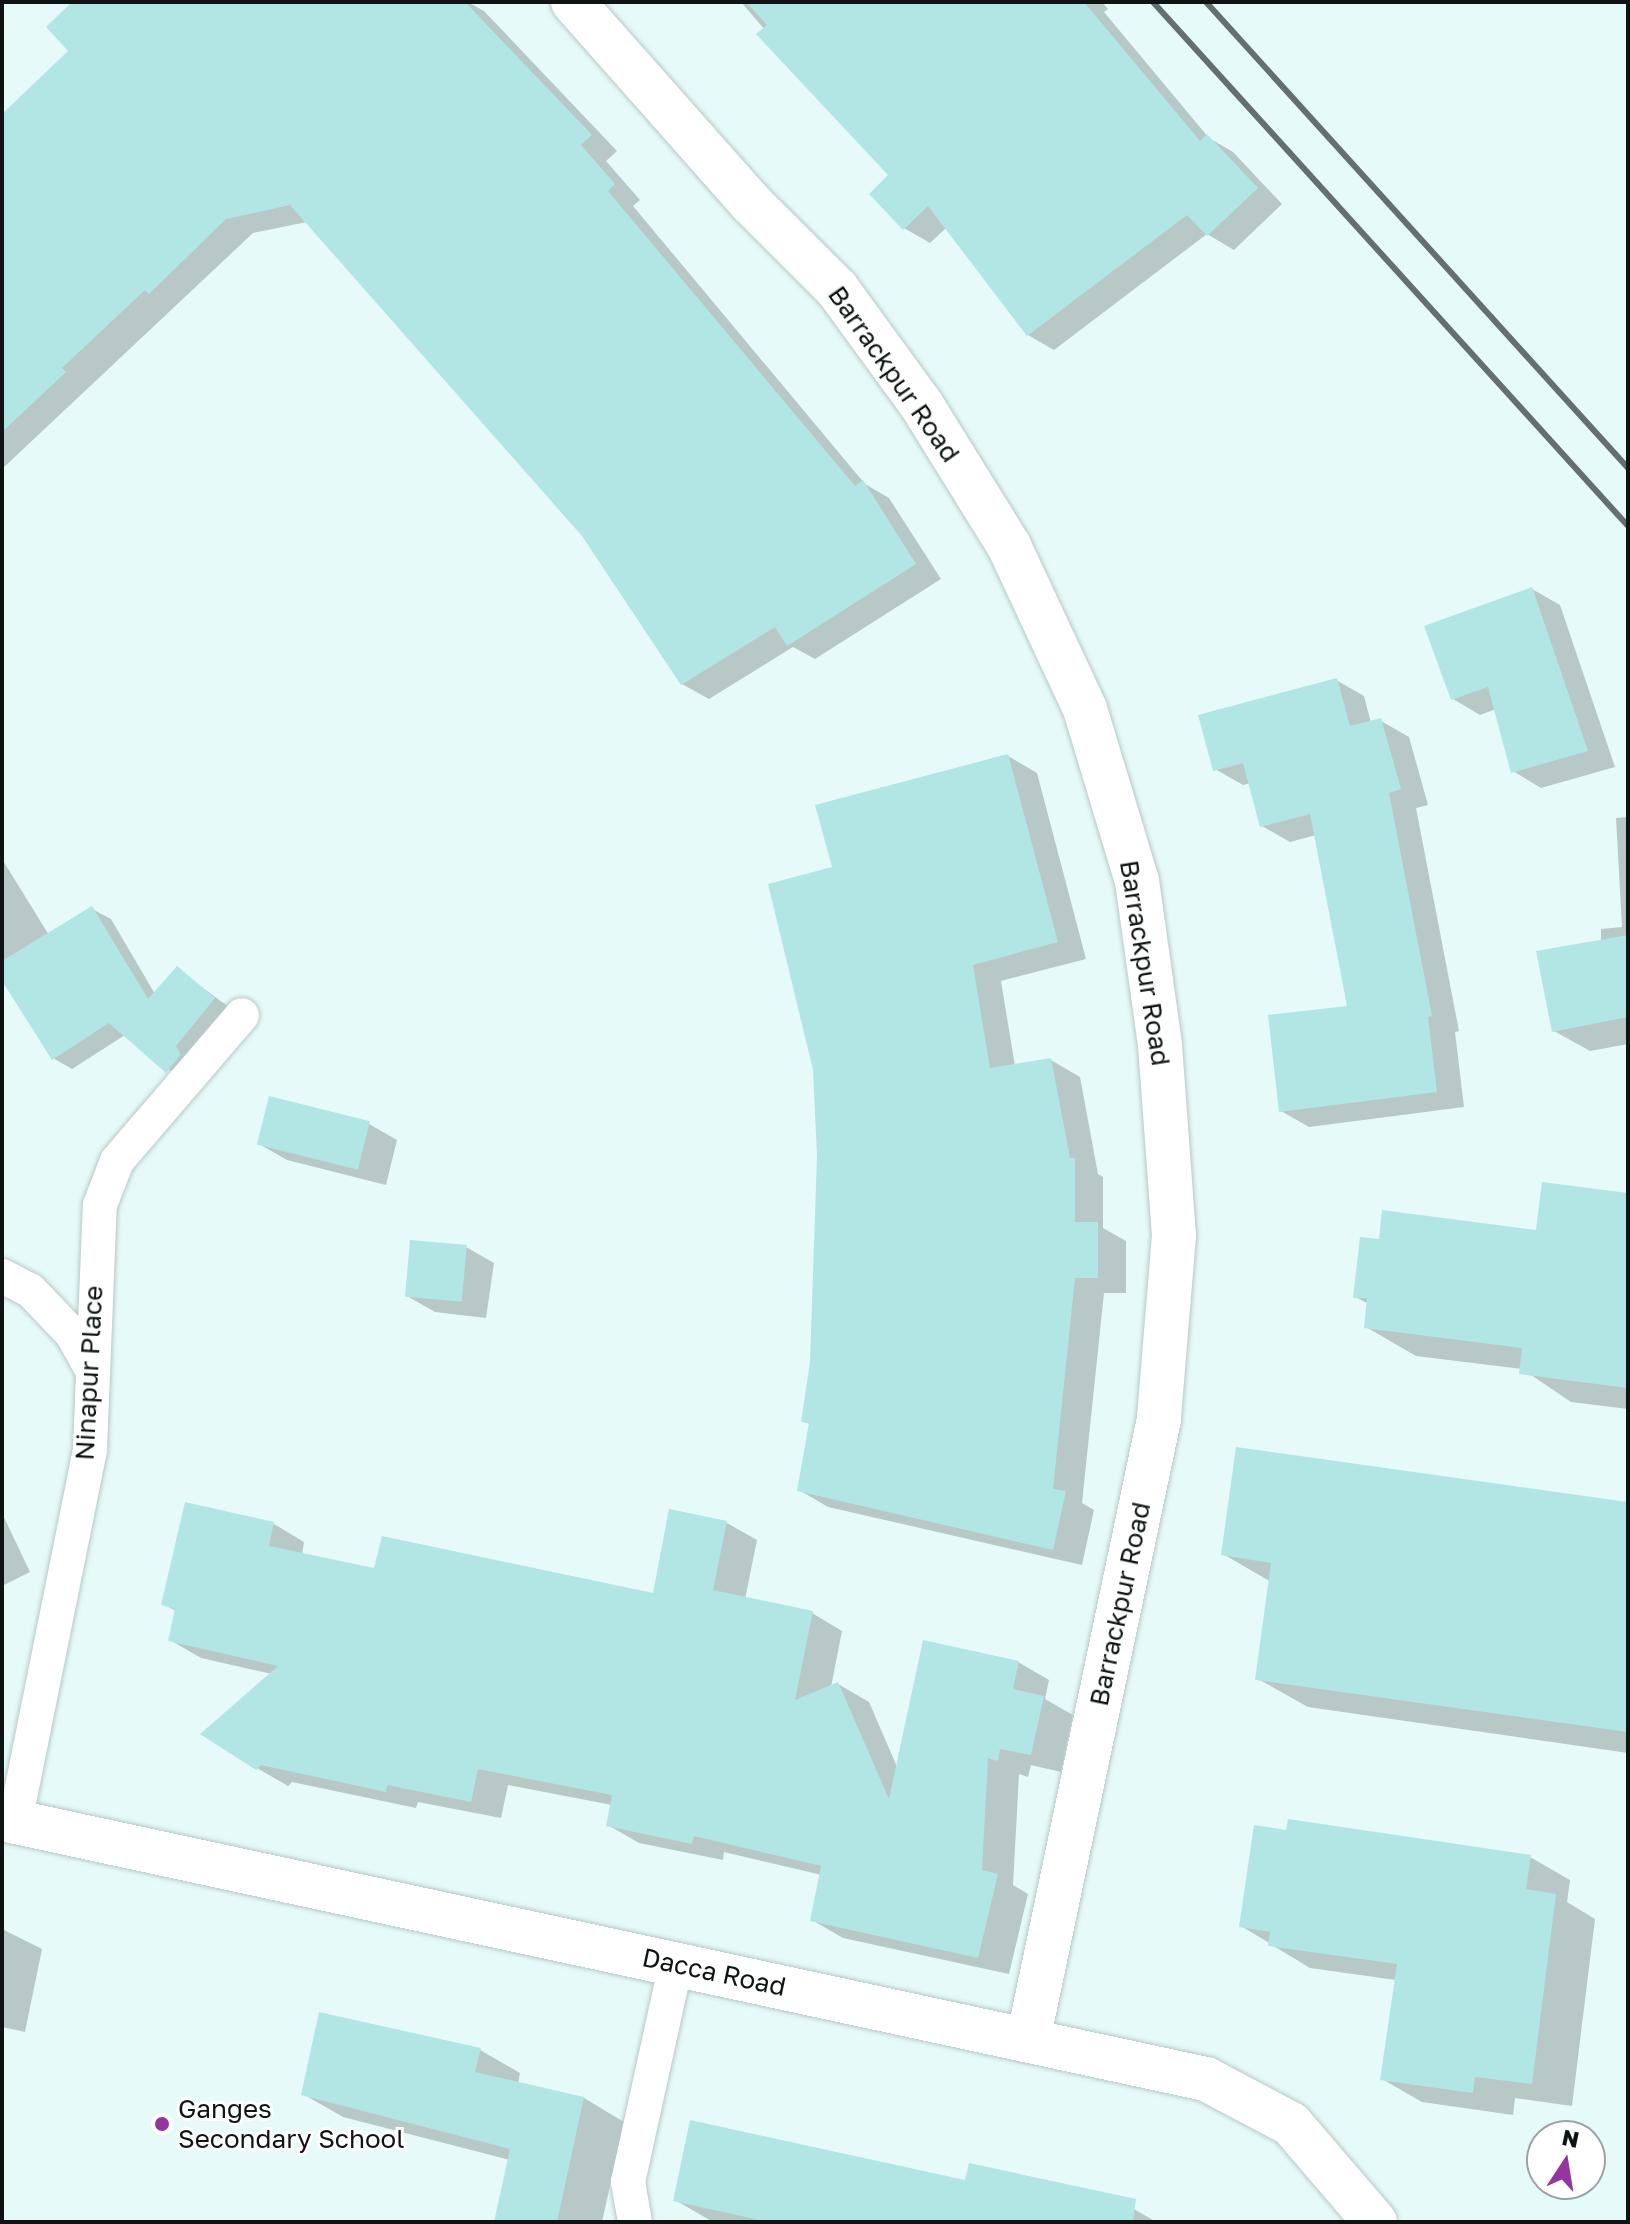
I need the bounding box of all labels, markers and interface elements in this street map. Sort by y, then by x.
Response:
street label: Barrackpur Road [822,280,966,468]
street label: Barrackpur Road [1113,858,1177,1068]
street label: Ninapur Place [69,1285,109,1461]
street label: Barrackpur Road [1083,1499,1157,1709]
street label: Dacca Road [639,1942,789,2002]
place label: Ganges Secondary School [178,2093,404,2154]
marker: Ganges Secondary School [153,2115,171,2133]
north arrow [1526,2120,1606,2200]
text: N [1560,2123,1582,2153]

